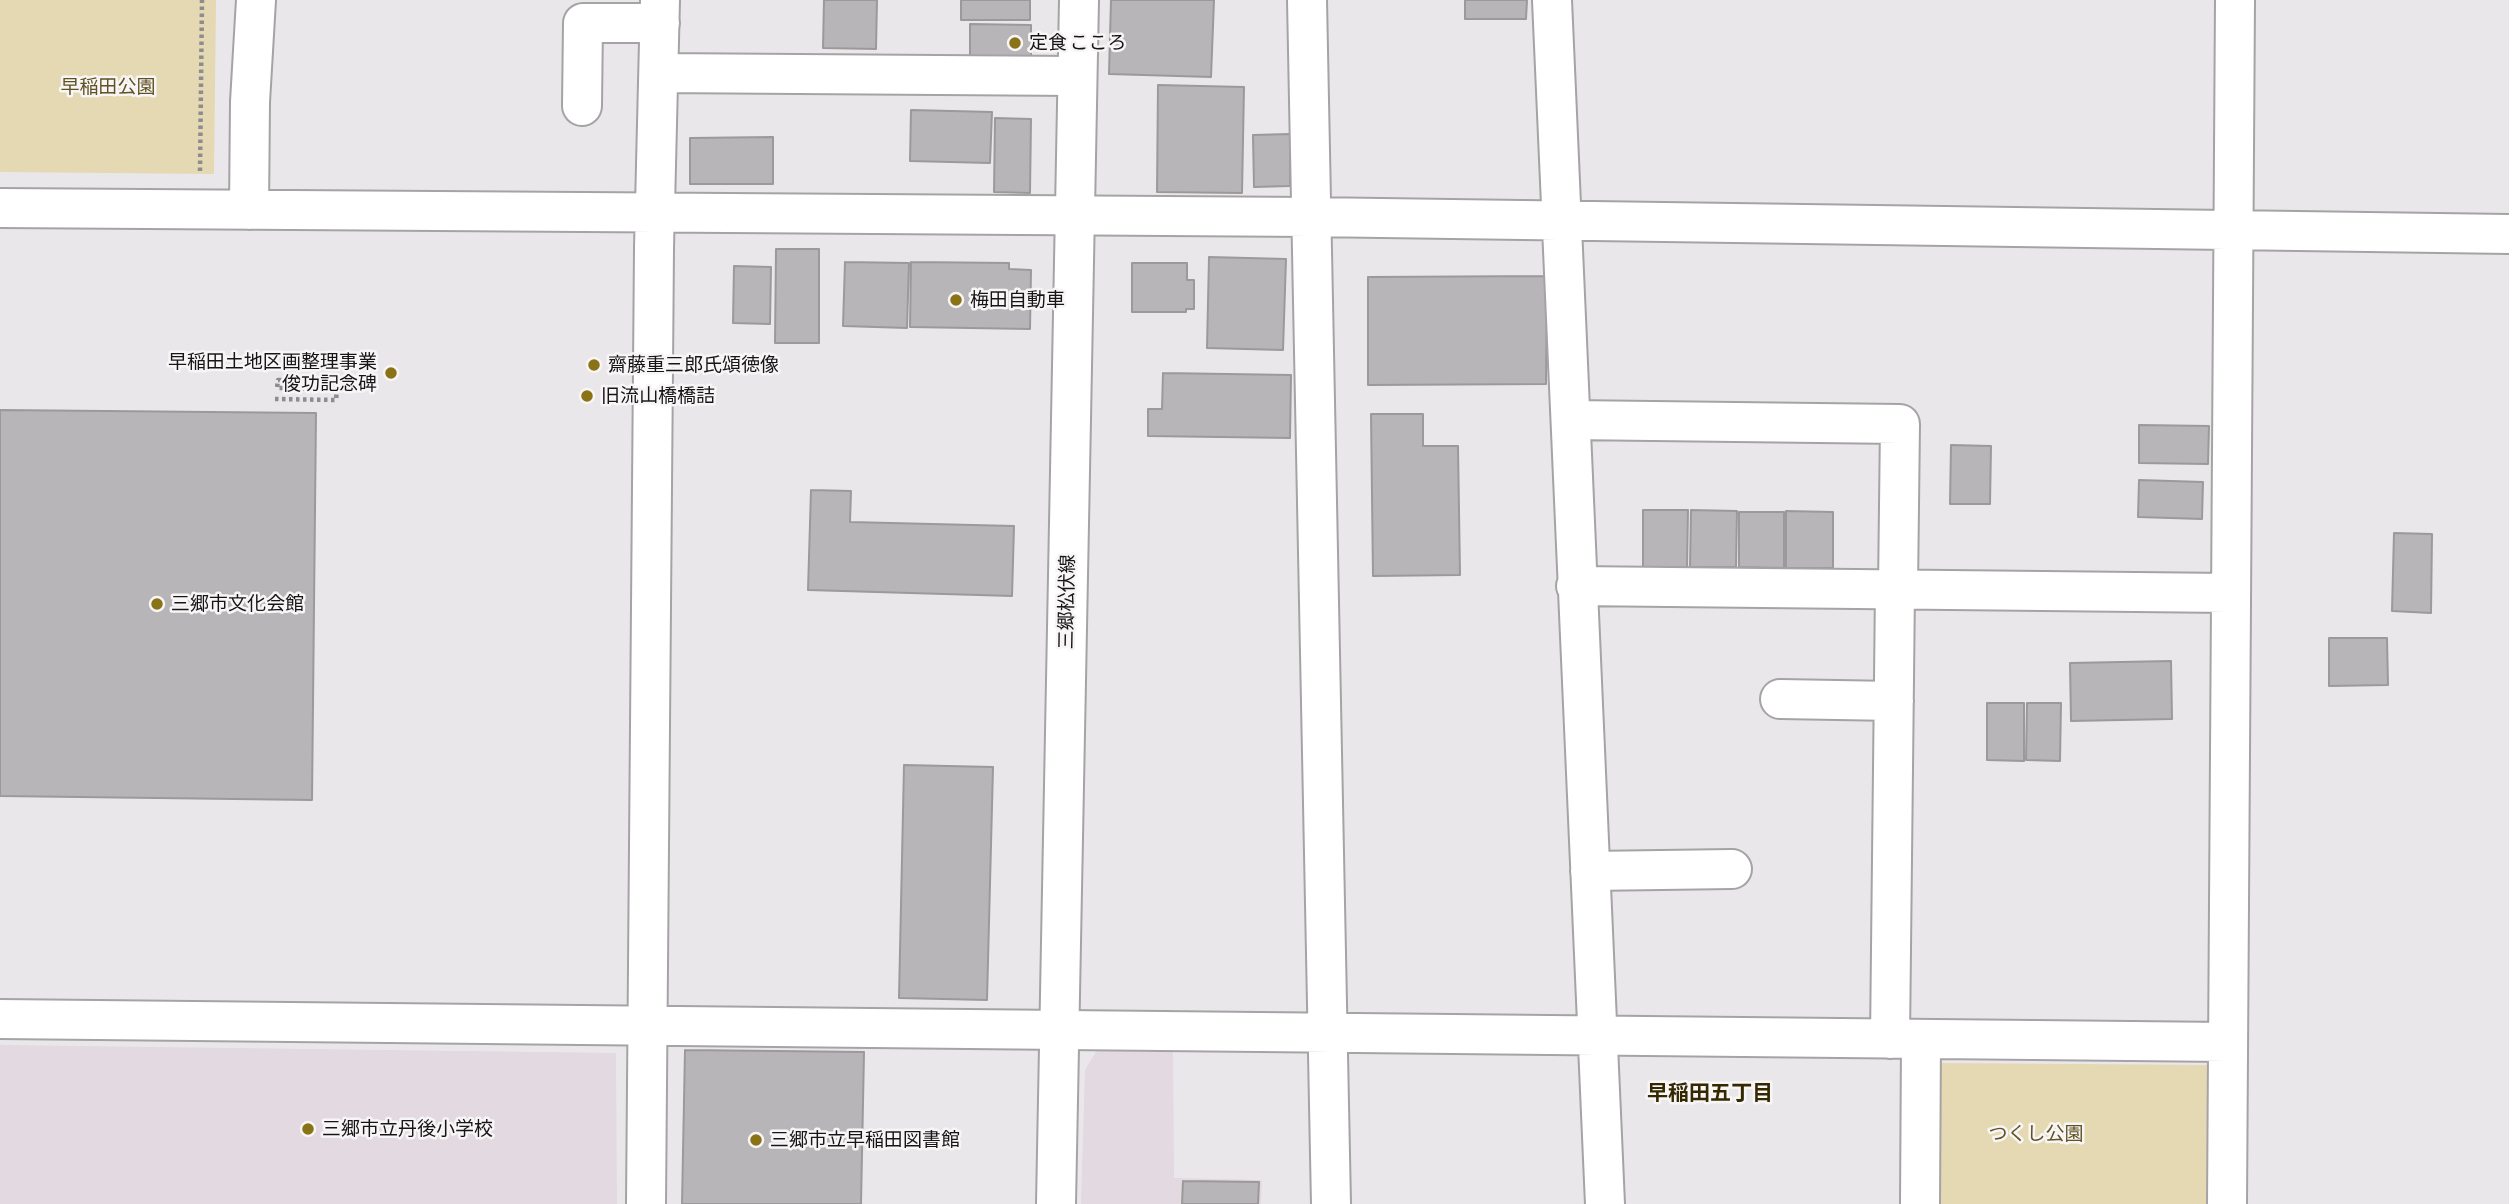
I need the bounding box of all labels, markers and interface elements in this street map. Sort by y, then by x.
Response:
place label: 定食 こころ [1029,32,1127,54]
marker: 定食 こころ [1007,35,1023,51]
park label: 早稲田公園 [61,76,155,98]
place label: 梅田自動車 [970,289,1065,311]
marker: 梅田自動車 [948,292,964,308]
place label: 早稲田土地区画整理事業 俊功記念碑 [168,351,377,395]
place label: 齋藤重三郎氏頌徳像 [608,354,779,376]
marker: 齋藤重三郎氏頌徳像 [586,357,602,373]
marker: 早稲田土地区画整理事業 俊功記念碑 [383,365,399,381]
place label: 旧流山橋橋詰 [601,385,715,407]
marker: 旧流山橋橋詰 [579,388,595,404]
street label: 三郷松伏線 [1055,554,1079,650]
place label: 三郷市文化会館 [171,593,304,615]
marker: 三郷市文化会館 [149,596,165,612]
district label: 早稲田五丁目 [1647,1080,1773,1106]
place label: 三郷市立丹後小学校 [322,1118,493,1140]
marker: 三郷市立丹後小学校 [300,1121,316,1137]
park label: つくし公園 [1989,1123,2083,1145]
place label: 三郷市立早稲田図書館 [770,1129,960,1151]
marker: 三郷市立早稲田図書館 [748,1132,764,1148]

